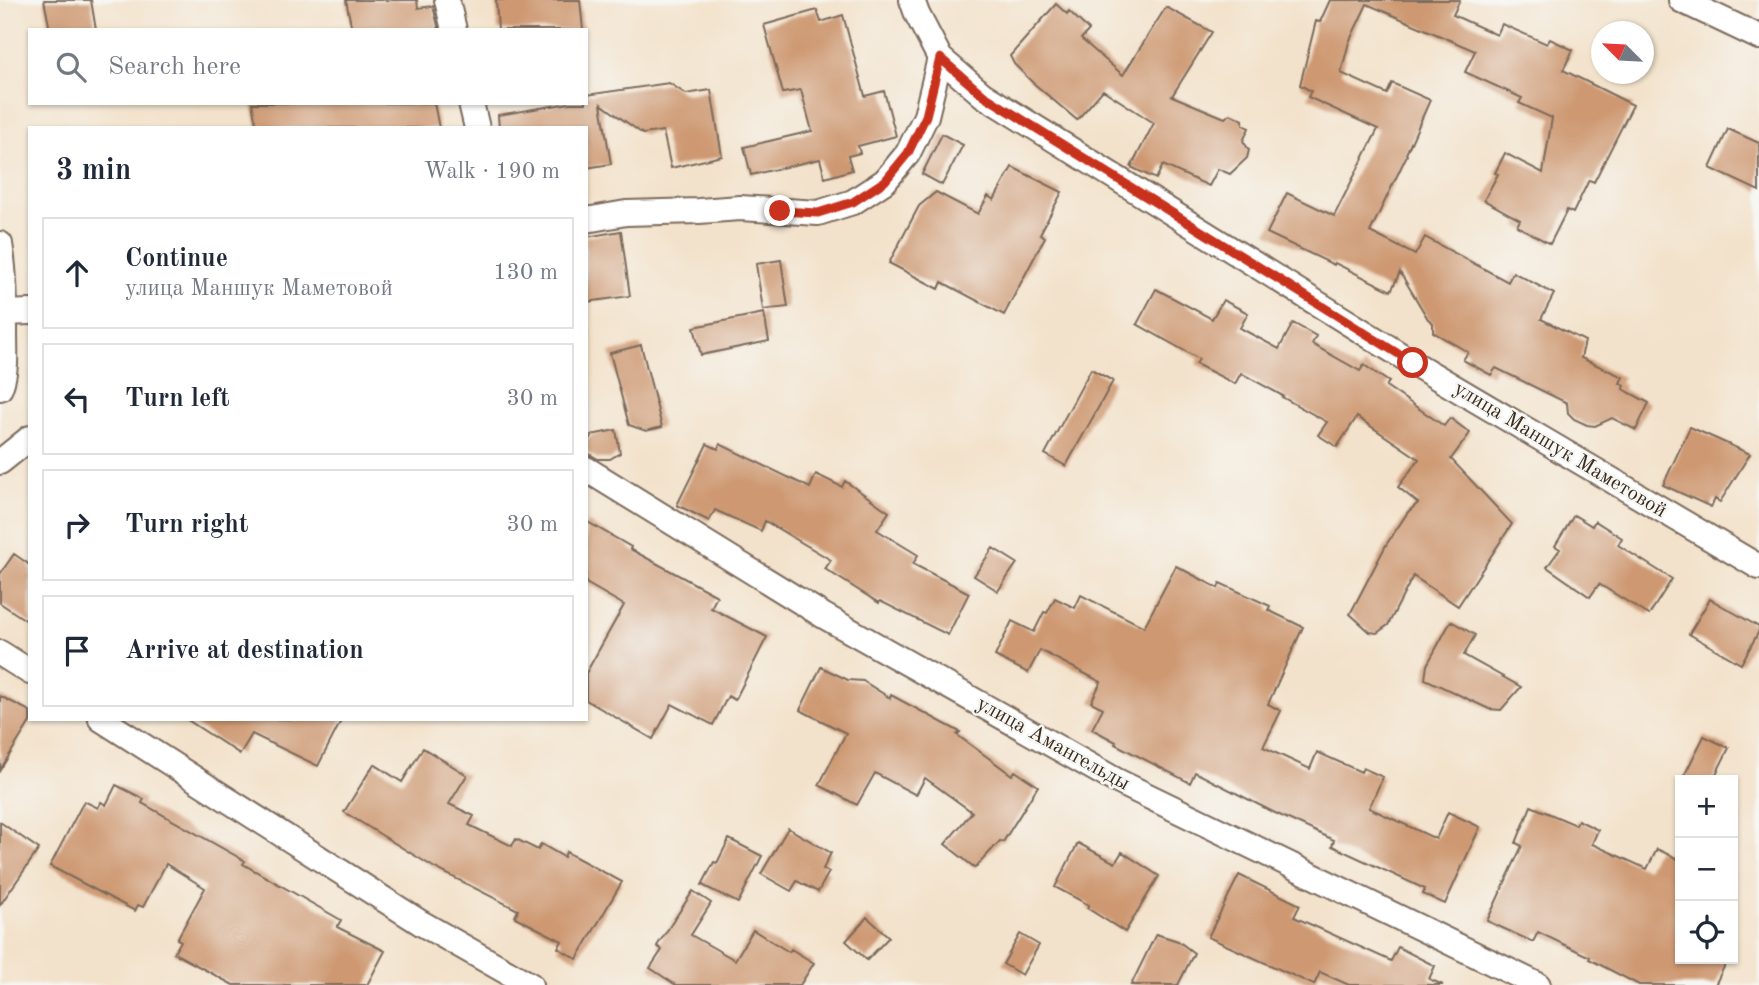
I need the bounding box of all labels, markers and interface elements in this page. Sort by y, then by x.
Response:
north arrow [1591,21,1654,84]
search box [28,28,588,105]
icon: search [52,48,90,86]
text: Search here [108,54,241,80]
text: 3 min [56,156,131,186]
text: Walk · 190 m [424,160,560,183]
route end [764,195,795,226]
text: Continue [125,246,228,272]
icon: ahead [58,254,96,292]
text: 130 m [493,261,558,284]
text: улица Маншук Маметовой [125,277,393,300]
route start [1397,347,1428,378]
street label: улица Маншук Маметовой [1450,378,1670,522]
icon: left [58,380,96,418]
text: Turn left [125,386,230,412]
text: 30 m [507,387,558,410]
icon: right [58,506,96,544]
text: Turn right [125,512,248,538]
text: 30 m [507,513,558,536]
icon: arrive [58,632,96,670]
text: Arrive at destination [125,638,364,664]
street label: улица Амангельды [973,693,1133,795]
map controls [1675,775,1738,964]
button: + [1675,775,1738,838]
button: − [1675,838,1738,901]
button: locate [1675,901,1738,964]

